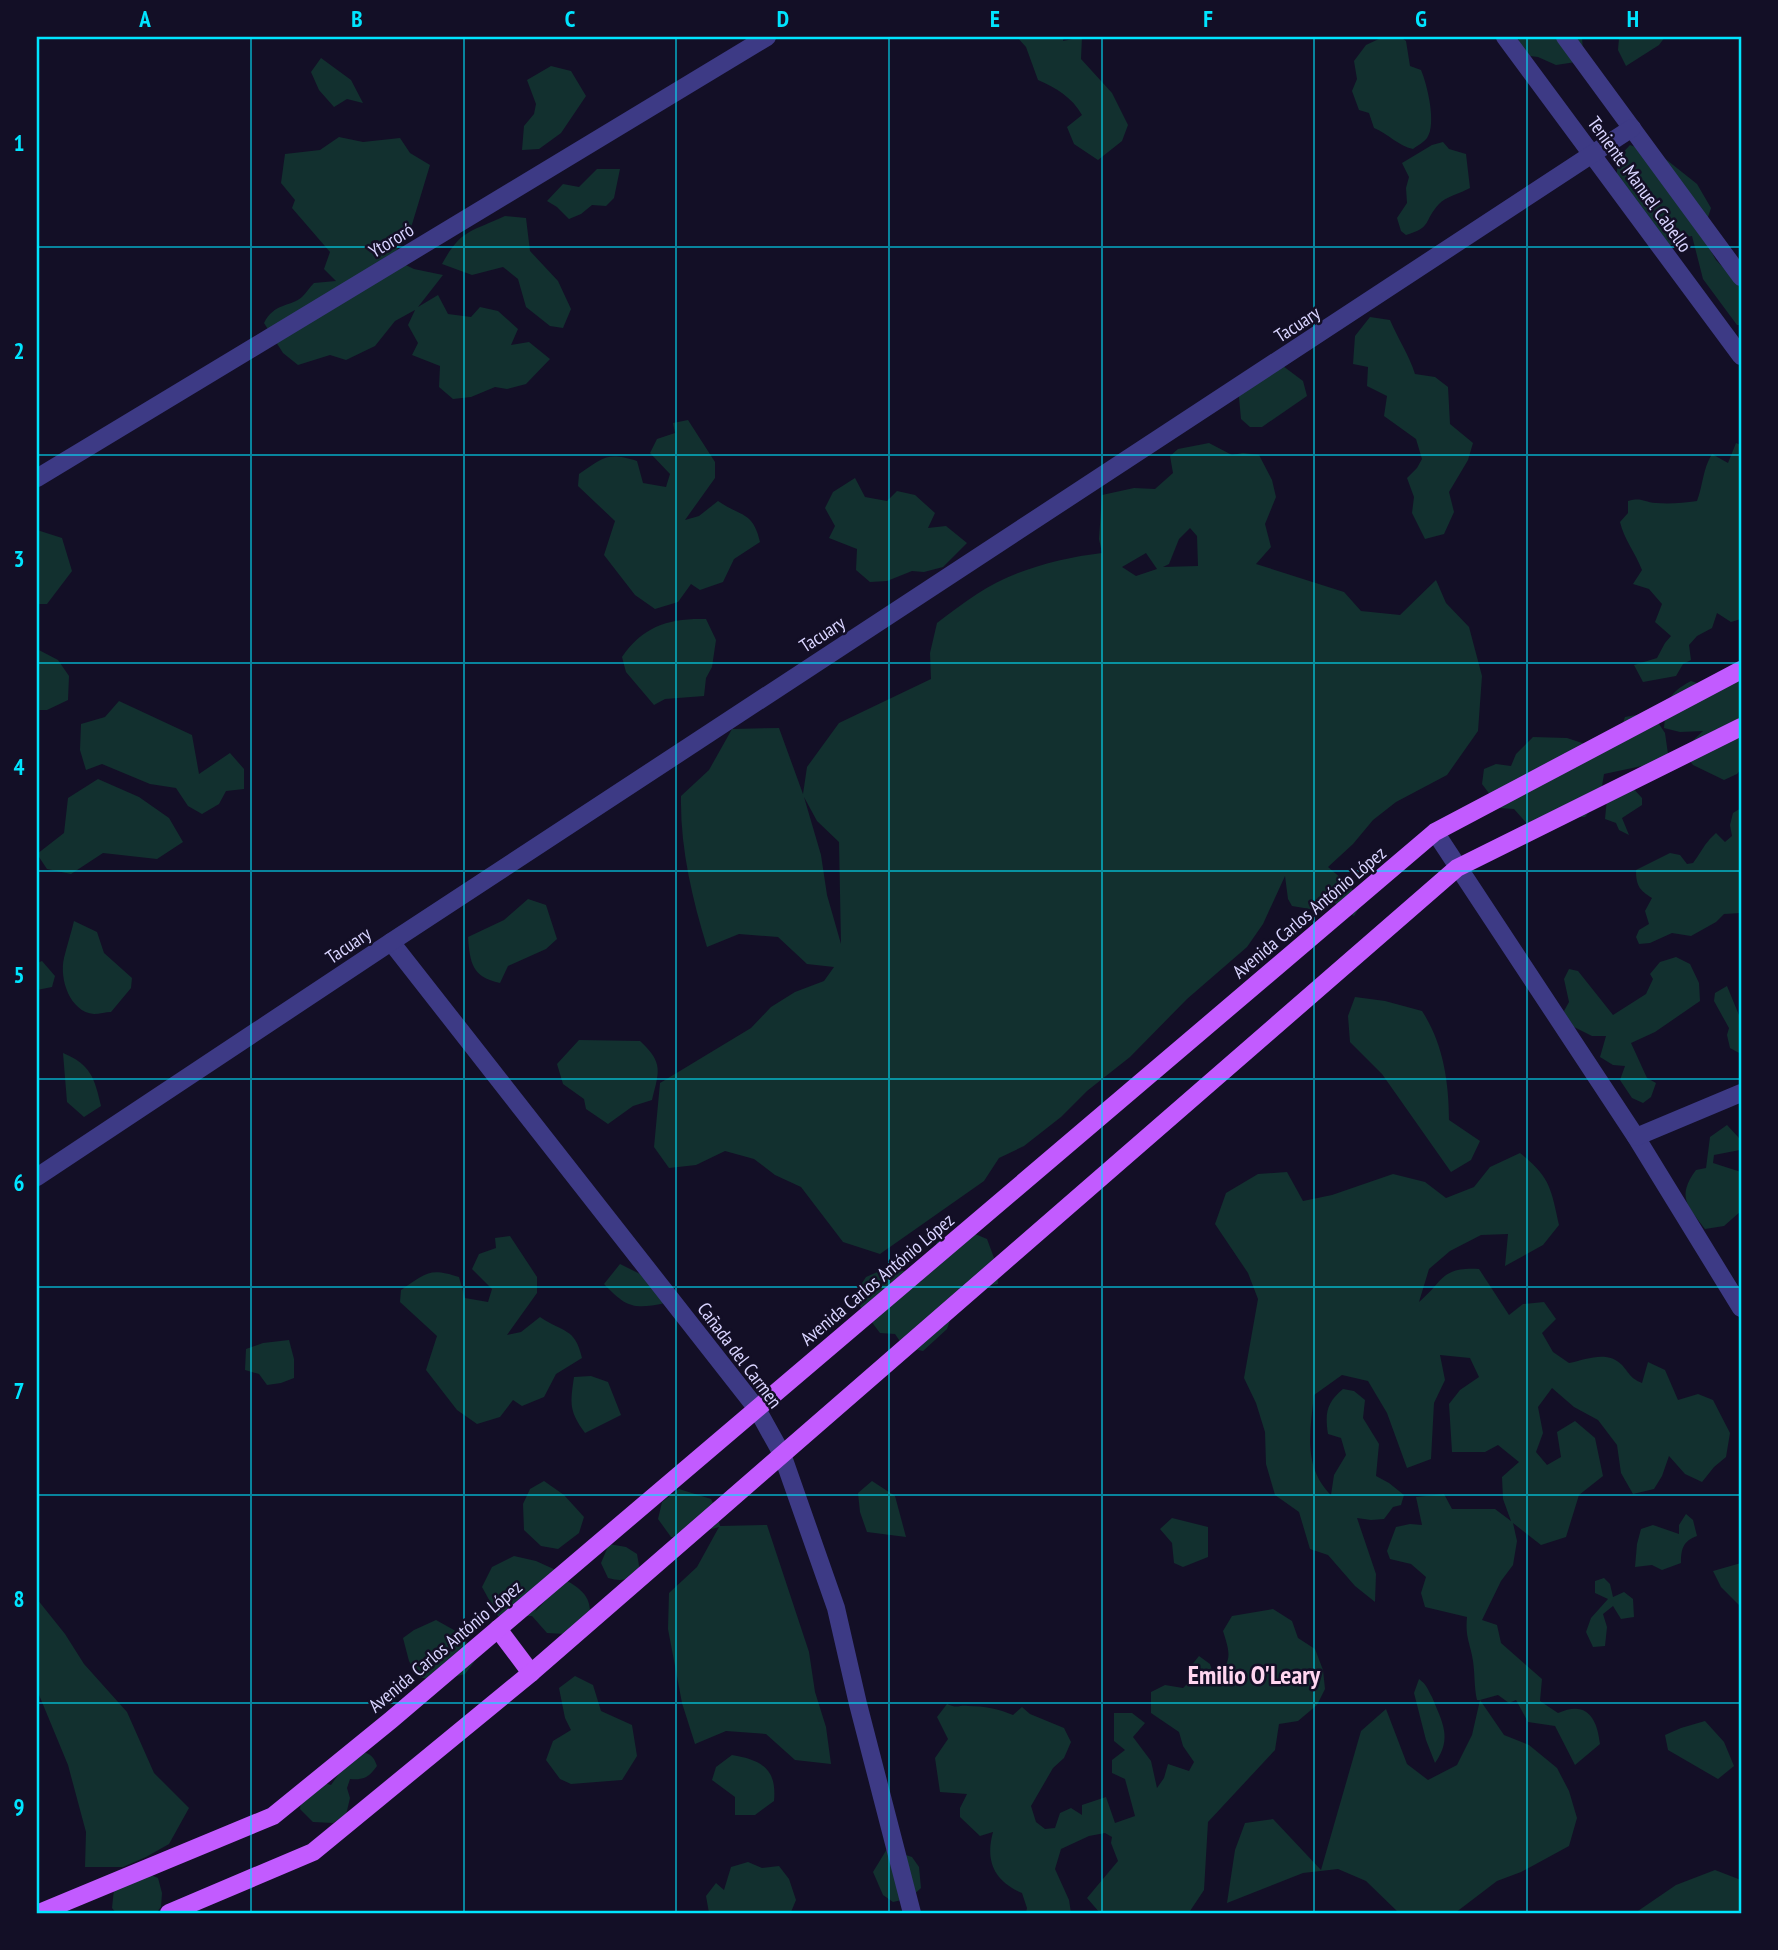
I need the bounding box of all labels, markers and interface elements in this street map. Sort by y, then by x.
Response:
text: A [138,4,151,33]
text: B [351,4,363,33]
text: C [565,4,576,33]
text: D [777,4,789,33]
text: E [990,4,1000,33]
text: F [1203,4,1213,33]
text: G [1415,4,1427,33]
text: H [1627,4,1639,33]
street label: Teniente Manuel Cabello [1583,111,1697,257]
text: 1 [14,128,25,157]
street label: Ytororó [364,217,418,263]
street label: Tacuary [1270,300,1325,348]
text: 2 [14,336,25,365]
text: 3 [14,544,25,573]
street label: Tacuary [795,610,850,658]
text: 4 [14,752,25,781]
street label: Avenida Carlos António López [1227,841,1391,983]
street label: Tacuary [321,921,376,969]
text: 5 [14,960,25,989]
text: 6 [14,1168,25,1197]
street label: Avenida Carlos António López [795,1208,959,1350]
street label: Cañada del Carmen [692,1297,788,1413]
text: 7 [14,1376,25,1405]
street label: Avenida Carlos António López [363,1575,527,1717]
text: 8 [14,1584,25,1613]
district label: Emilio O'Leary [1188,1658,1321,1691]
text: 9 [14,1792,25,1821]

